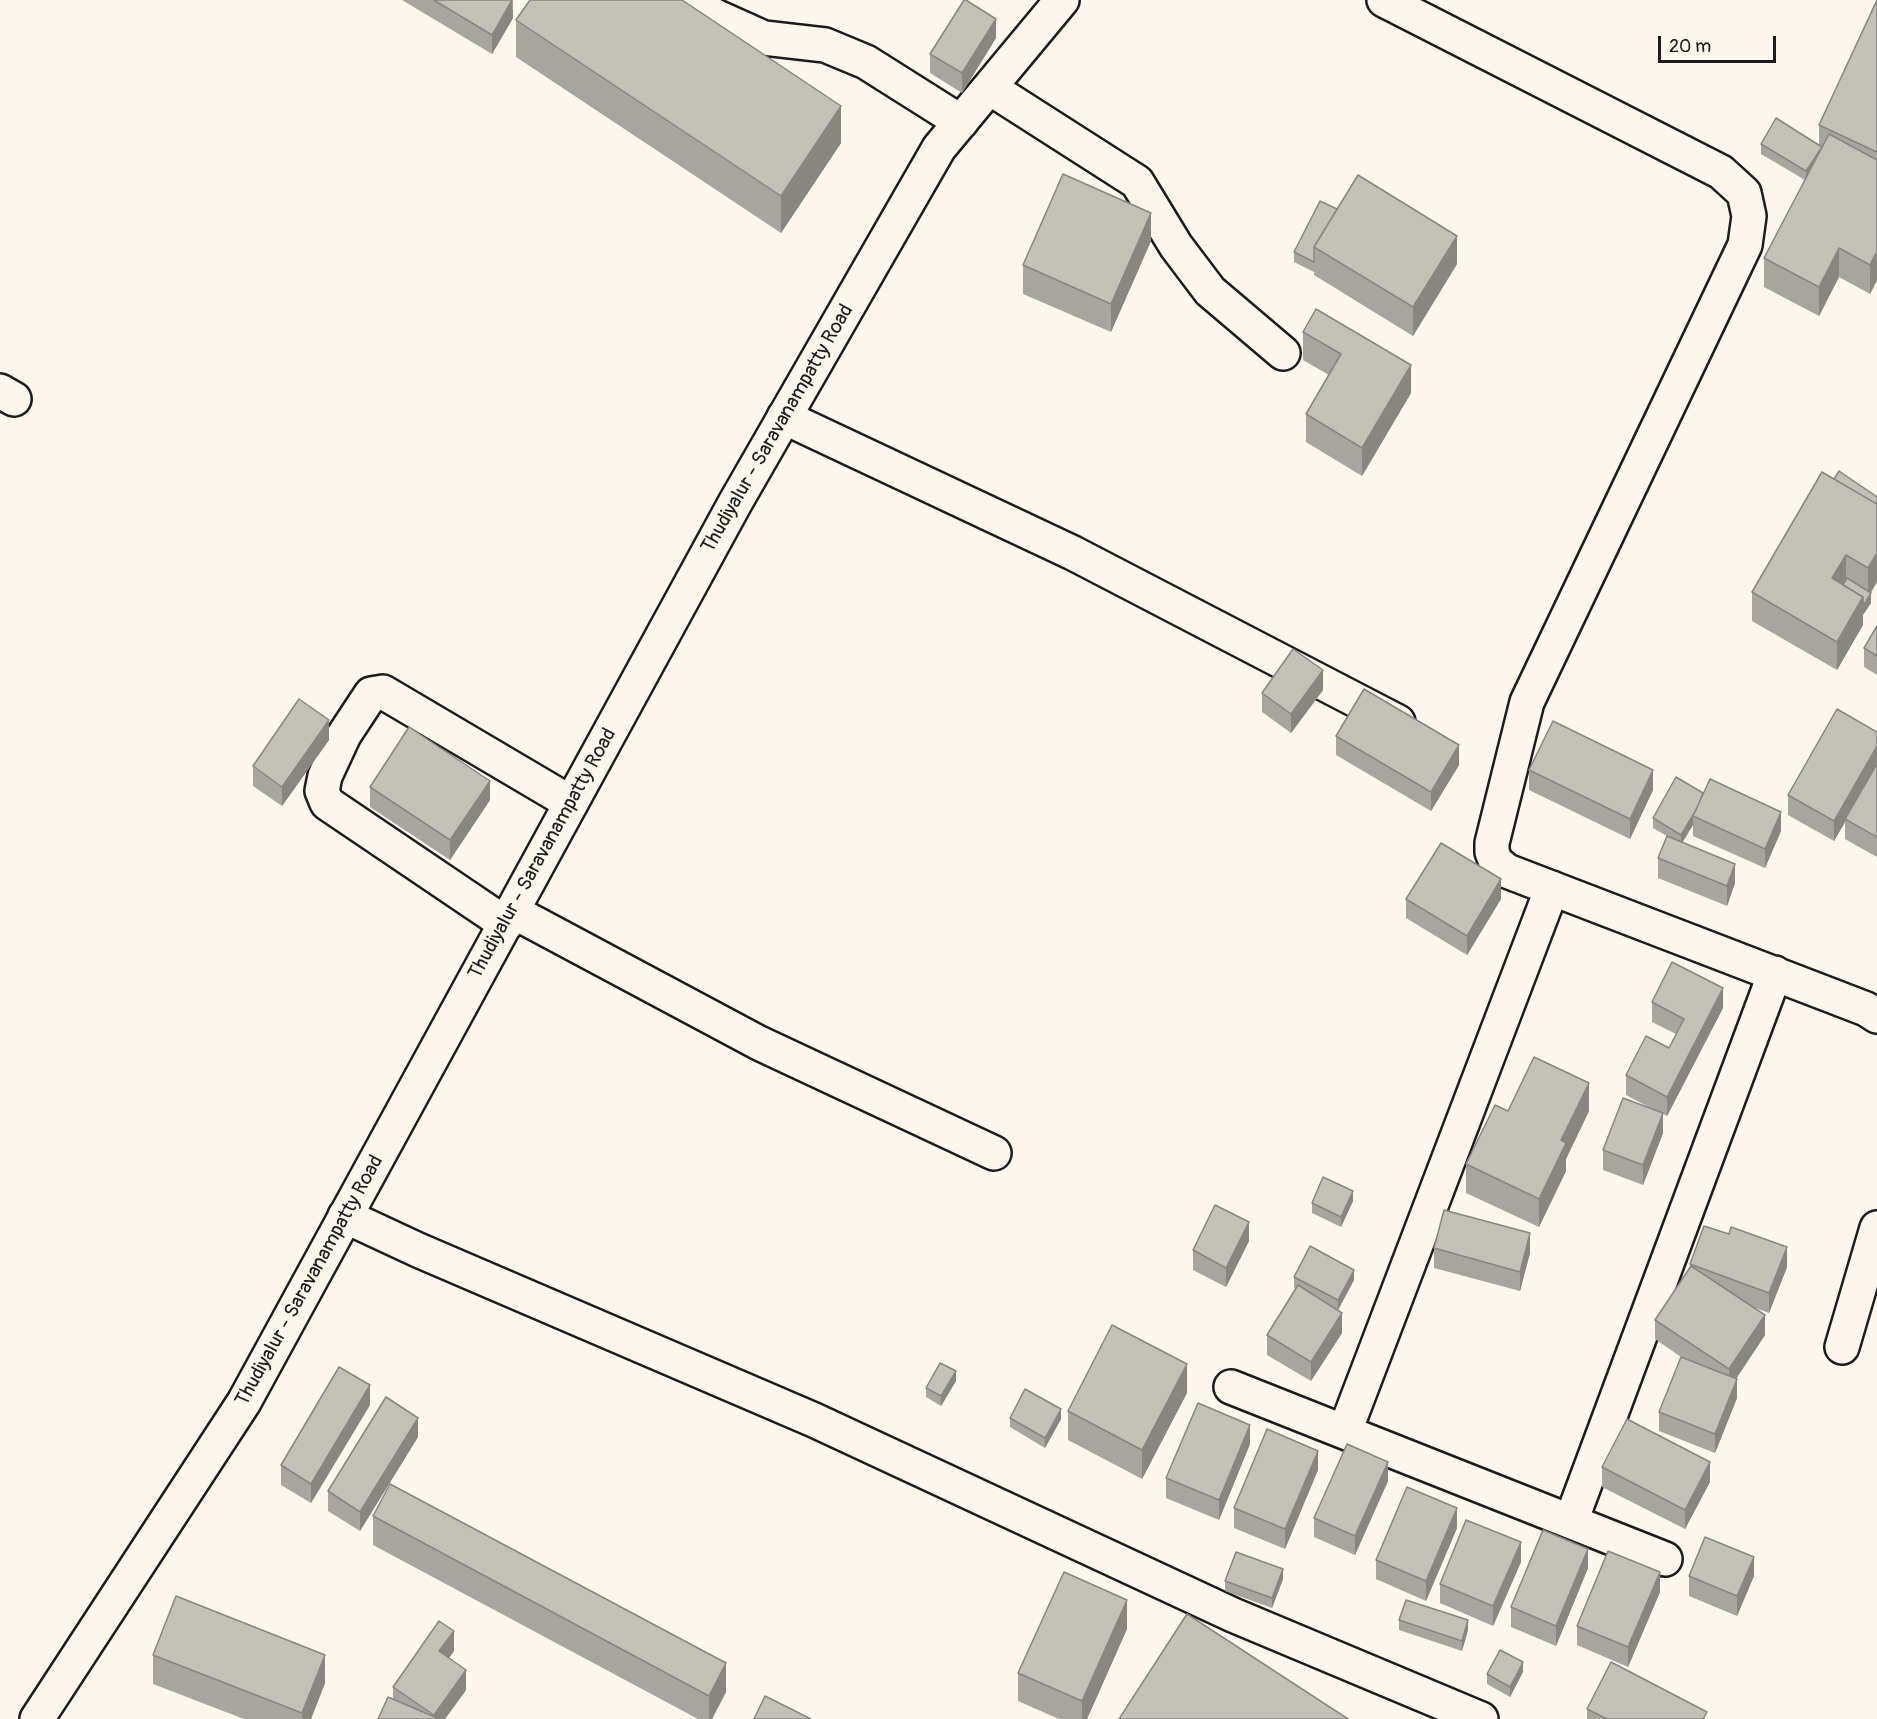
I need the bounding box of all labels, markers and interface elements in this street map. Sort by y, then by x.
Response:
scale bar [1661,24,1780,62]
text: 20 m [1669,35,1711,58]
street label: Thudiyalur - Saravanampatty Road [697,300,859,558]
street label: Thudiyalur - Saravanampatty Road [464,724,622,984]
street label: Thudiyalur - Saravanampatty Road [231,1151,389,1411]

